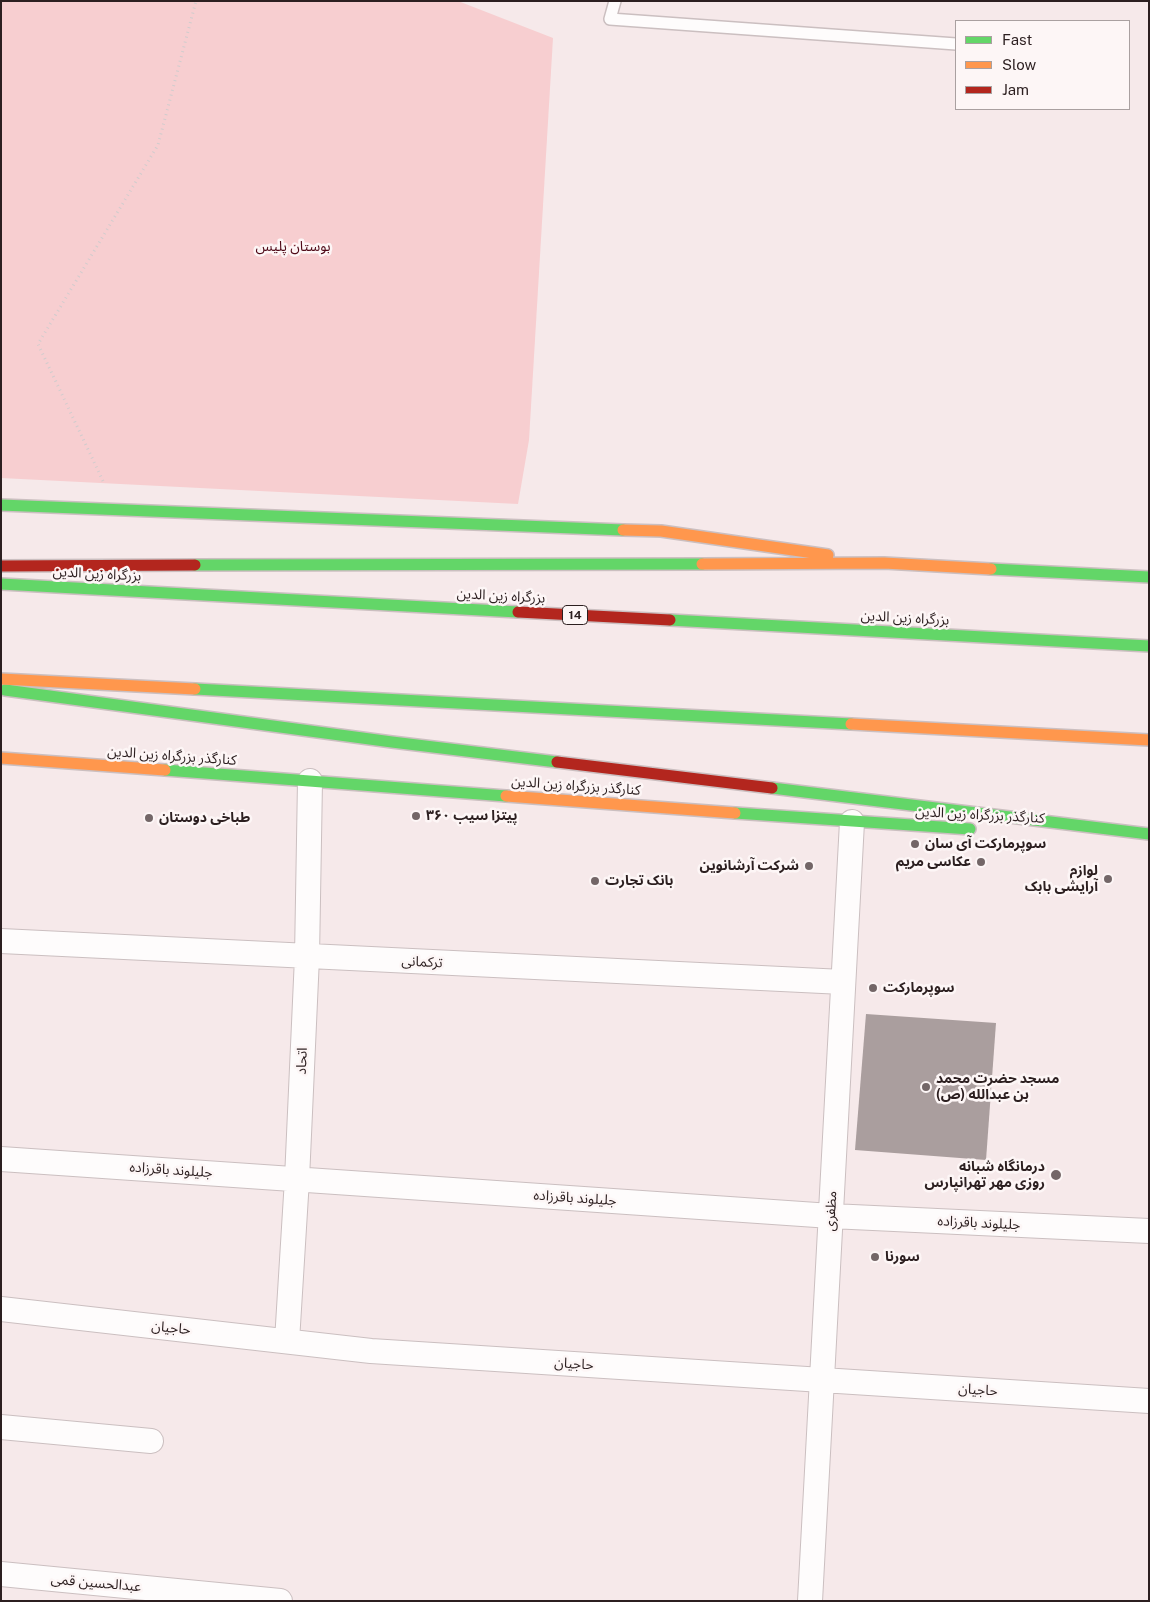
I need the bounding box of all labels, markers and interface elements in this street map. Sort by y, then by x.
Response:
legend [955,20,1130,110]
text: Fast [1002,31,1032,48]
text: Slow [1002,56,1036,73]
text: Jam [1002,81,1029,98]
park label: بوستان پلیس [255,239,331,255]
street label: بزرگراه زین الدین [52,563,142,585]
street label: بزرگراه زین الدین [456,585,546,607]
road number: 14 [562,606,588,624]
street label: بزرگراه زین الدین [860,607,950,629]
street label: کنارگذر بزرگراه زین الدین [107,743,237,769]
street label: کنارگذر بزرگراه زین الدین [511,773,641,799]
street label: کنارگذر بزرگراه زین الدین [915,803,1045,827]
place label: پیتزا سیب ۳۶۰ [426,808,518,824]
place label: طباخی دوستان [159,810,250,826]
marker: پیتزا سیب ۳۶۰ [410,810,422,822]
marker: طباخی دوستان [143,812,155,824]
place label: سوپرمارکت آی سان [925,836,1046,852]
marker: سوپرمارکت آی سان [909,838,921,850]
place label: عکاسی مریم [896,854,971,870]
marker: عکاسی مریم [975,856,987,868]
place label: شرکت آرشانوین [700,858,799,874]
marker: شرکت آرشانوین [803,860,815,872]
place label: لوازم آرایشی بابک [1025,863,1098,896]
place label: بانک تجارت [605,873,674,889]
marker: لوازم آرایشی بابک [1102,873,1114,885]
marker: بانک تجارت [589,875,601,887]
street label: ترکمانی [401,953,443,971]
place label: سوپرمارکت [883,980,955,996]
marker: سوپرمارکت [867,982,879,994]
street label: اتحاد [293,1047,311,1075]
place label: مسجد حضرت محمد بن عبدالله (ص) [936,1071,1059,1104]
marker: مسجد حضرت محمد بن عبدالله (ص) [920,1081,932,1093]
street label: جلیلوند باقرزاده [129,1159,213,1181]
place label: درمانگاه شبانه روزی مهر تهرانپارس [924,1159,1045,1192]
marker: درمانگاه شبانه روزی مهر تهرانپارس [1049,1168,1063,1182]
street label: جلیلوند باقرزاده [533,1187,617,1209]
street label: مظفری [822,1190,840,1232]
street label: جلیلوند باقرزاده [937,1212,1021,1234]
place label: سورنا [885,1249,920,1265]
marker: سورنا [869,1251,881,1263]
street label: حاجیان [151,1318,191,1338]
street label: حاجیان [554,1354,594,1374]
street label: حاجیان [958,1380,998,1400]
street label: عبدالحسین قمی [50,1571,142,1595]

